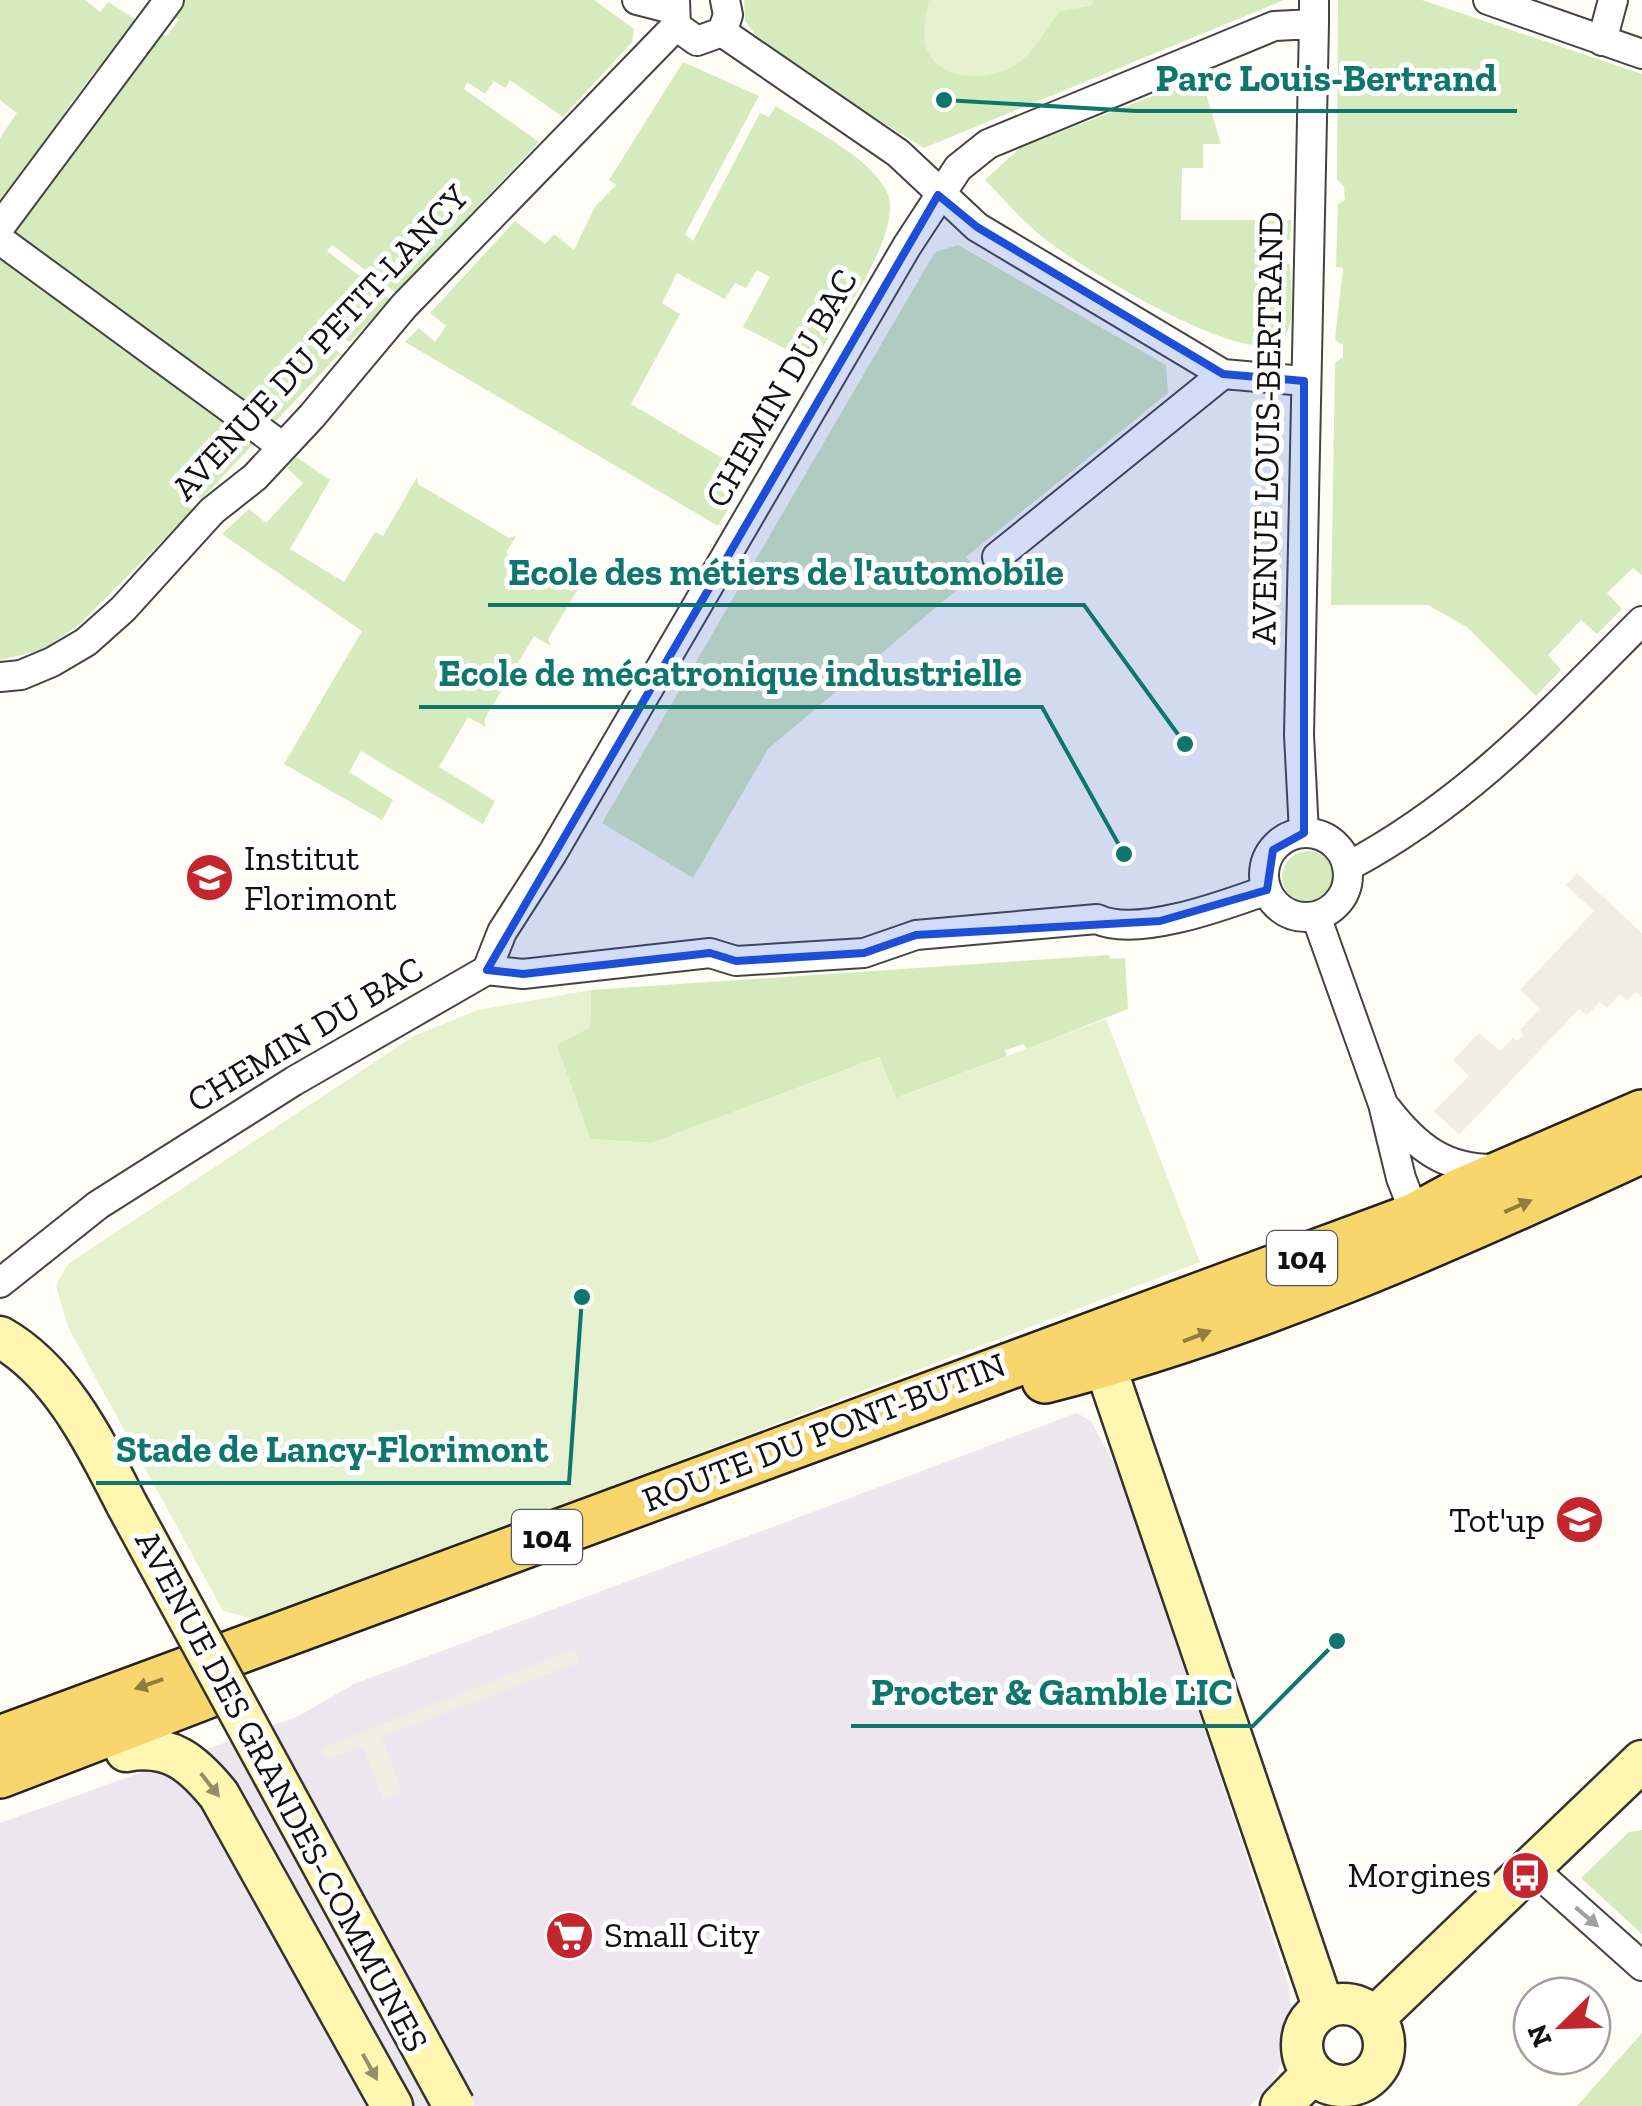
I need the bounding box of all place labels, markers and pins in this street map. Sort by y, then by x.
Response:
callout: Parc Louis-Bertrand [1136,43,1517,111]
callout: Ecole des métiers de l'automobile [488,537,1084,605]
callout: Ecole de mécatronique industrielle [419,639,1042,707]
place label: Institut Florimont [244,837,397,919]
school or university icon: Institut Florimont [183,852,235,904]
callout: Stade de Lancy-Florimont [96,1415,569,1483]
school or university icon: Tot'up [1554,1494,1606,1546]
place label: Tot'up [1449,1499,1545,1541]
callout: Procter & Gamble LIC [851,1658,1253,1726]
bus stop icon: Morgines [1500,1849,1552,1901]
place label: Morgines [1347,1854,1491,1896]
supermarket icon: Small City [543,1909,595,1961]
place label: Small City [604,1914,760,1956]

